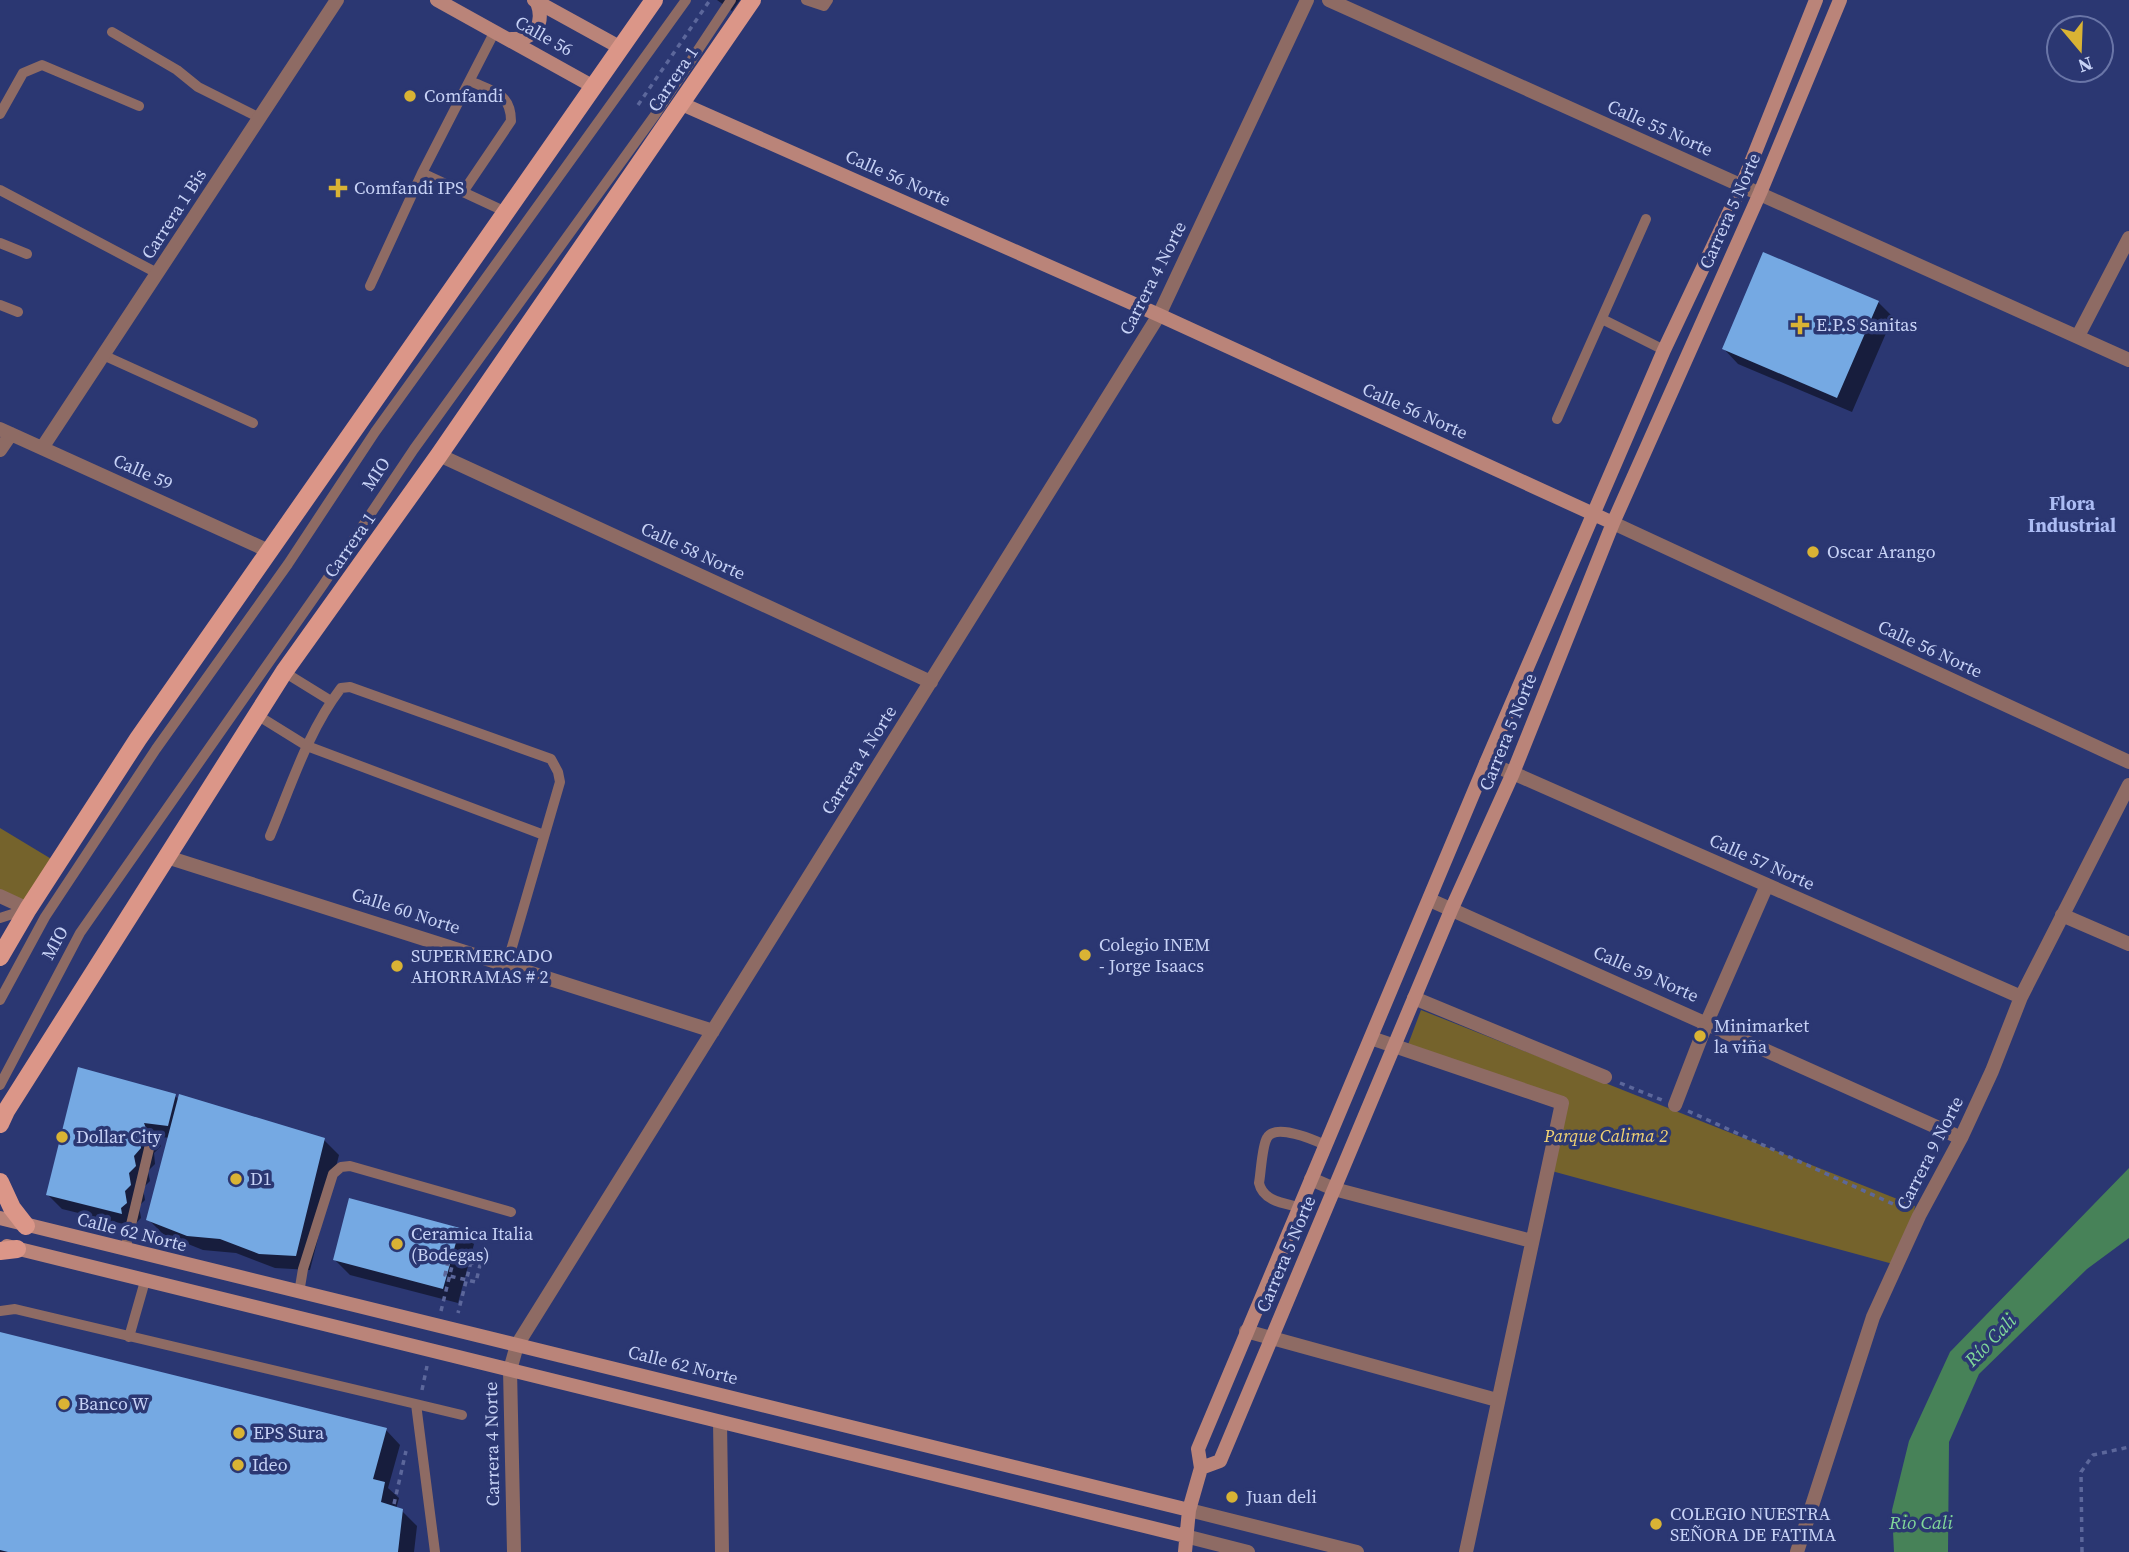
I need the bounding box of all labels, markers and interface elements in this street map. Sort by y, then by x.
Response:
street label: Calle 56 [511,9,578,62]
north arrow [2045,14,2115,84]
street label: Carrera 1 [641,41,704,117]
text: N [2075,51,2096,80]
place label: Comfandi [424,83,503,108]
marker: Comfandi [402,88,418,104]
street label: Calle 55 Norte [1604,93,1717,162]
street label: Calle 56 Norte [842,143,955,212]
street label: Carrera 5 Norte [1693,149,1766,273]
street label: Carrera 1 Bis [135,164,212,264]
place label: Comfandi IPS [354,175,464,200]
marker: Comfandi IPS [328,178,348,198]
street label: Carrera 4 Norte [1113,217,1192,339]
place label: E.P.S Sanitas [1816,312,1917,337]
marker: E.P.S Sanitas [1790,315,1810,335]
street label: Calle 56 Norte [1359,376,1472,445]
street label: Calle 59 [110,447,177,496]
street label: MIO [355,452,396,495]
district label: Flora Industrial [2028,490,2116,538]
street label: Carrera 1 [318,507,381,582]
street label: Calle 58 Norte [637,515,750,586]
place label: Oscar Arango [1827,539,1936,564]
marker: Oscar Arango [1805,544,1821,560]
street label: Calle 56 Norte [1874,613,1987,684]
street label: Carrera 5 Norte [1473,669,1542,794]
street label: Carrera 4 Norte [815,700,902,819]
street label: Calle 57 Norte [1706,827,1819,896]
street label: Calle 60 Norte [349,881,464,940]
street label: MIO [35,921,74,964]
place label: Colegio INEM - Jorge Isaacs [1099,932,1210,978]
street label: Calle 59 Norte [1590,939,1703,1008]
place label: SUPERMERCADO AHORRAMAS # 2 [411,943,553,989]
marker: Colegio INEM - Jorge Isaacs [1077,947,1093,963]
marker: SUPERMERCADO AHORRAMAS # 2 [389,958,405,974]
place label: Minimarket la viña [1714,1013,1809,1059]
marker: Minimarket la viña [1692,1028,1708,1044]
street label: Carrera 9 Norte [1890,1092,1969,1214]
park label: Parque Calima 2 [1543,1123,1668,1148]
place label: Dollar City [76,1124,162,1149]
marker: Dollar City [54,1129,70,1145]
place label: D1 [250,1166,272,1191]
marker: D1 [228,1171,244,1187]
street label: Carrera 5 Norte [1250,1192,1321,1316]
street label: Calle 62 Norte [74,1206,190,1257]
place label: Ceramica Italia (Bodegas) [411,1221,534,1267]
marker: Ceramica Italia (Bodegas) [389,1236,405,1252]
water label: Río Cali [1958,1308,2022,1373]
street label: Calle 62 Norte [625,1339,741,1390]
street label: Carrera 4 Norte [478,1382,505,1506]
place label: Banco W [78,1391,150,1416]
marker: Banco W [56,1396,72,1412]
place label: EPS Sura [253,1420,325,1445]
marker: EPS Sura [231,1425,247,1441]
place label: Ideo [252,1452,288,1477]
marker: Ideo [230,1457,246,1473]
place label: Juan deli [1245,1484,1317,1509]
marker: Juan deli [1224,1489,1240,1505]
place label: COLEGIO NUESTRA SEÑORA DE FATIMA [1670,1501,1836,1547]
water label: Rio Cali [1888,1509,1953,1535]
marker: COLEGIO NUESTRA SEÑORA DE FATIMA [1648,1516,1664,1532]

